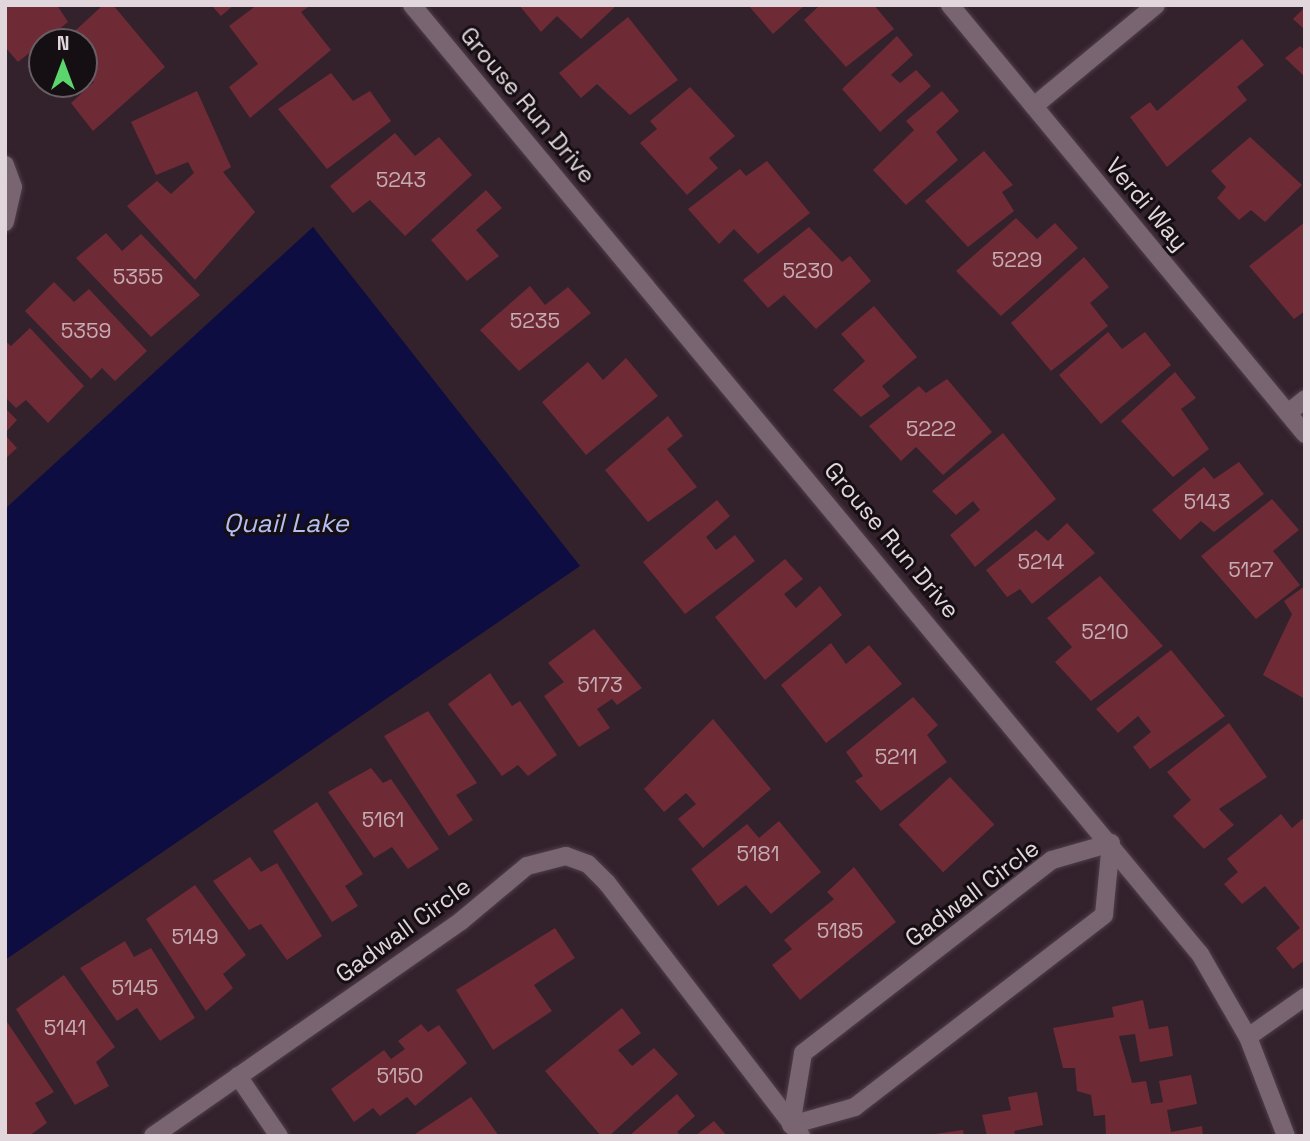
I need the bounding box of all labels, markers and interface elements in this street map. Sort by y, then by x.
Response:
street label: Grouse Run Drive [454,21,602,189]
north arrow [28,28,98,98]
text: N [57,31,69,56]
street label: Verdi Way [1100,151,1194,257]
house number: 5243 [376,167,426,193]
house number: 5229 [992,247,1042,273]
house number: 5230 [782,258,834,284]
house number: 5355 [113,264,163,290]
house number: 5235 [510,308,560,334]
house number: 5359 [61,318,111,344]
house number: 5222 [906,416,956,442]
street label: Grouse Run Drive [818,456,966,624]
house number: 5143 [1184,489,1230,515]
water label: Quail Lake [223,508,349,540]
house number: 5214 [1018,549,1064,575]
house number: 5127 [1228,557,1274,583]
house number: 5210 [1081,619,1129,645]
house number: 5173 [577,672,623,698]
house number: 5211 [875,744,917,770]
house number: 5161 [362,807,404,833]
street label: Gadwall Circle [899,833,1045,953]
house number: 5181 [737,841,779,867]
street label: Gadwall Circle [330,871,476,989]
house number: 5185 [817,918,863,944]
house number: 5149 [171,924,219,950]
house number: 5145 [112,975,158,1001]
house number: 5141 [44,1015,86,1041]
house number: 5150 [376,1063,424,1089]

